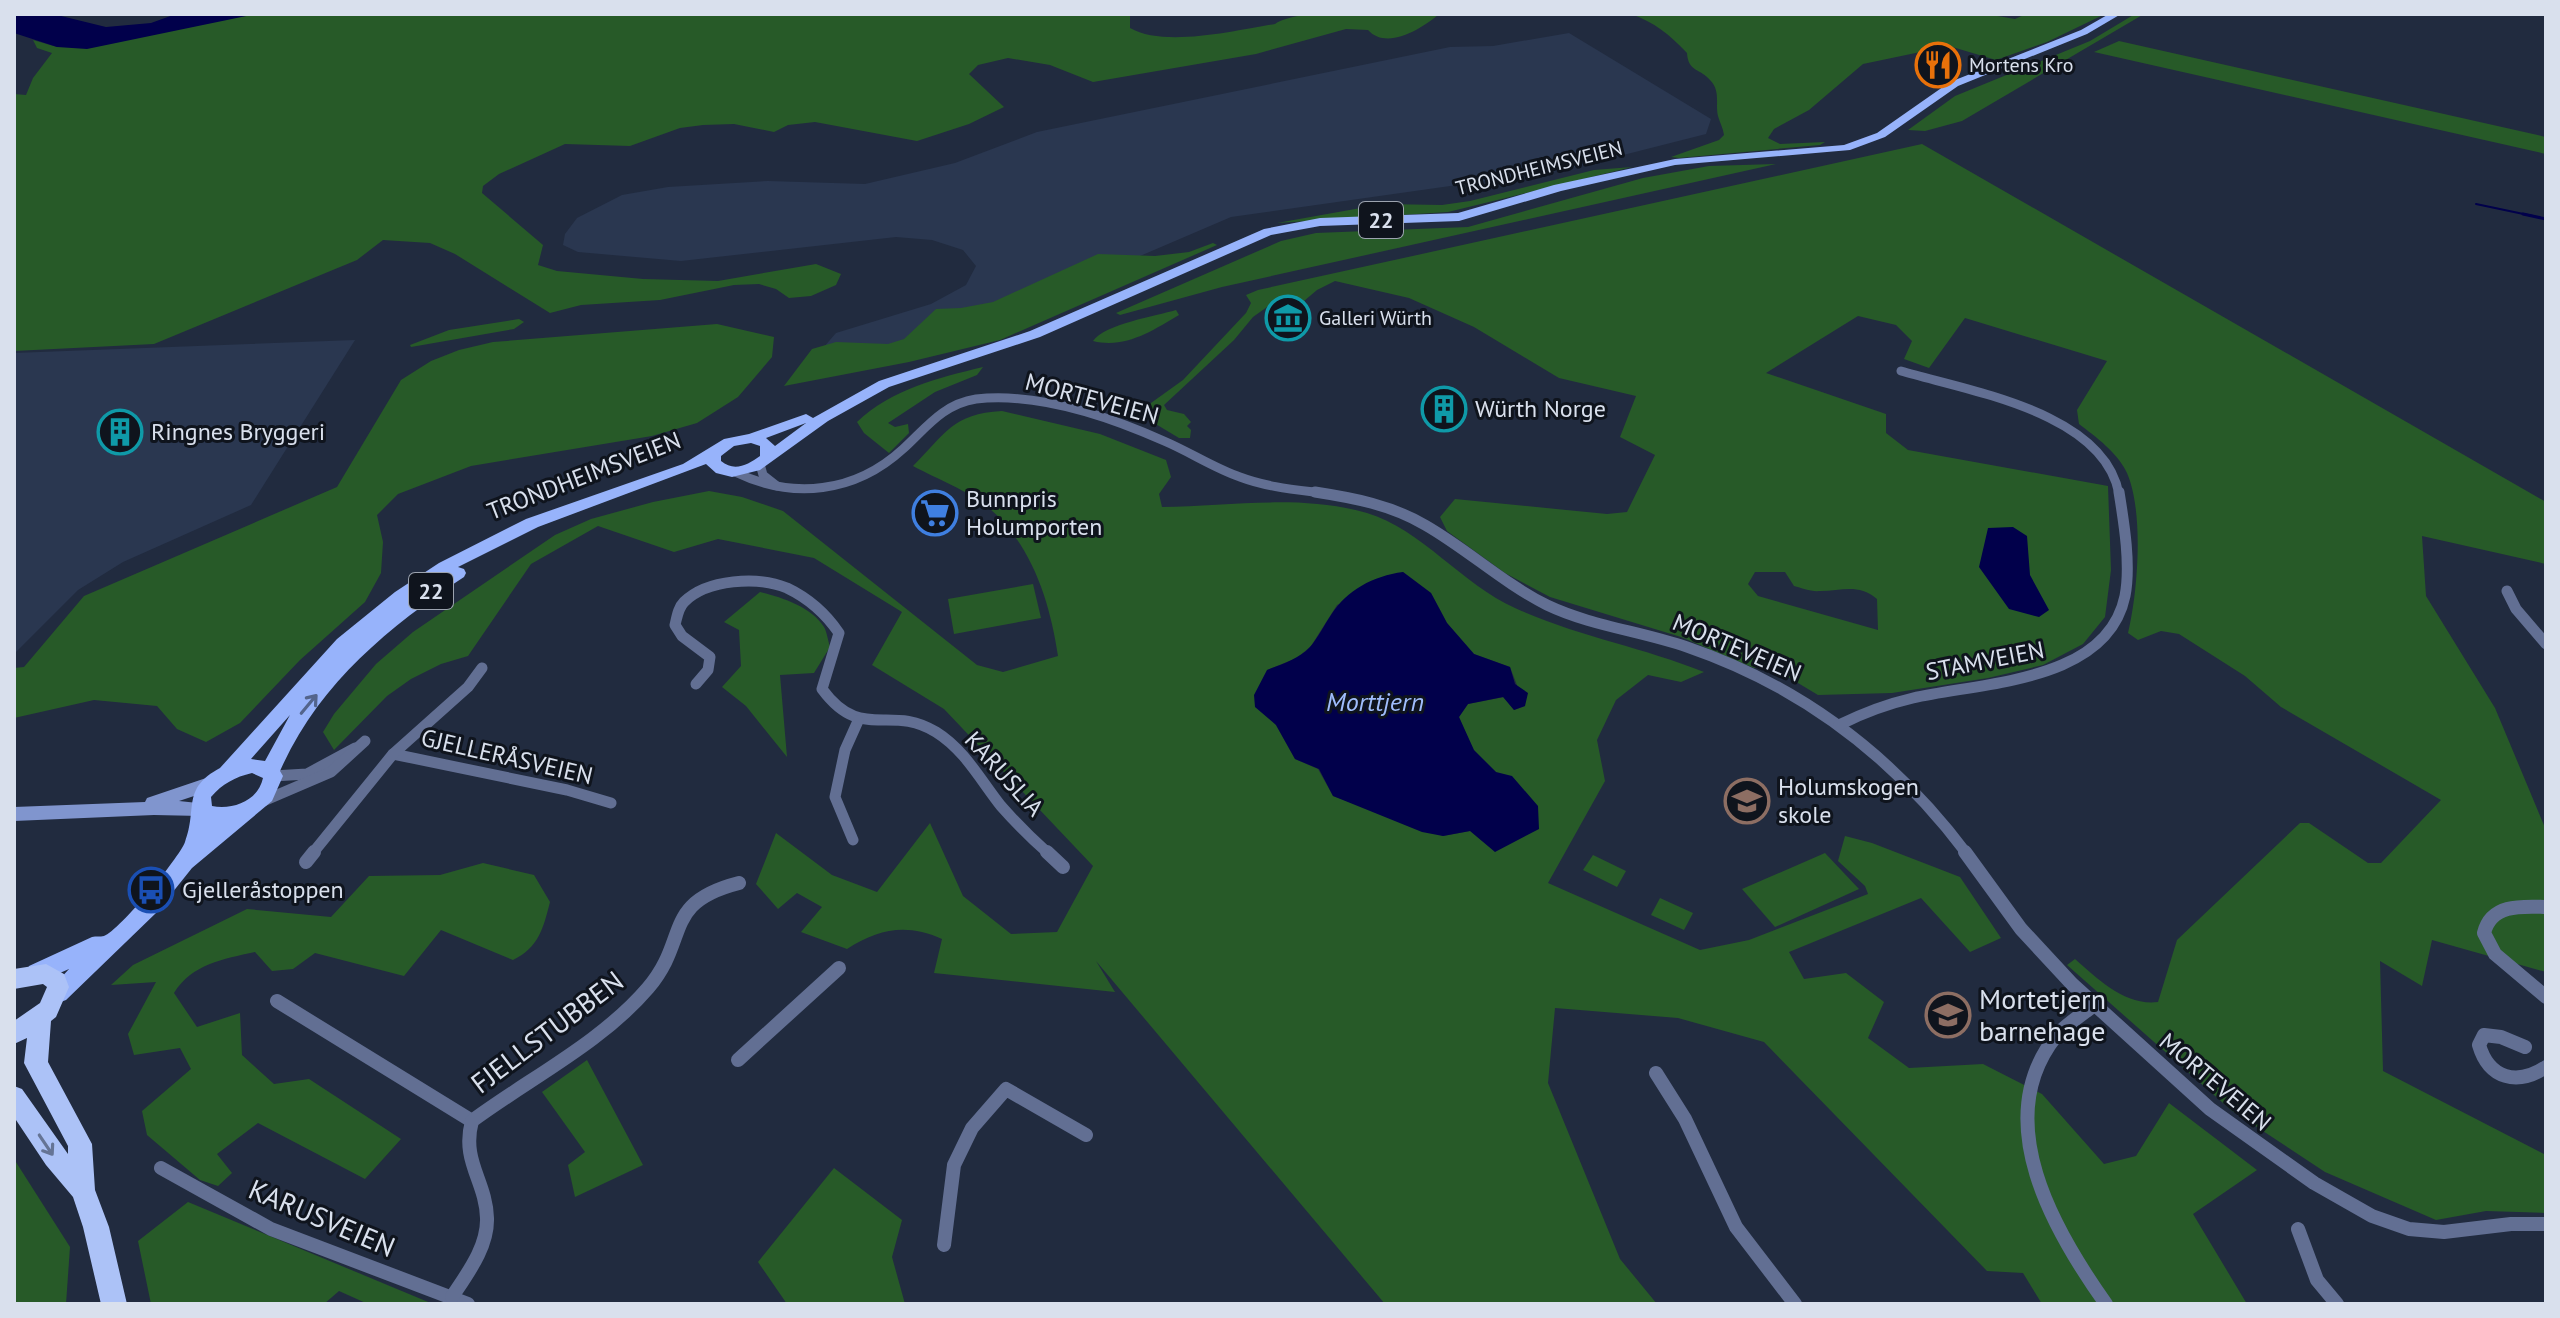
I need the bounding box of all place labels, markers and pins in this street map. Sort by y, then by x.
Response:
restaurant icon: Mortens Kro [1914,41,1962,89]
place label: Mortens Kro [1969,52,2074,78]
museum icon: Galleri Würth [1264,294,1312,342]
place label: Galleri Würth [1319,305,1432,331]
building icon: Würth Norge [1420,385,1468,433]
place label: Würth Norge [1475,393,1606,424]
building icon: Ringnes Bryggeri [96,408,144,456]
place label: Ringnes Bryggeri [151,416,325,447]
place label: Bunnpris Holumporten [966,483,1102,542]
supermarket icon: Bunnpris Holumporten [911,489,959,537]
place label: Holumskogen skole [1778,771,1919,830]
school or university icon: Holumskogen skole [1723,777,1771,825]
bus stop icon: Gjelleråstoppen [127,866,175,914]
place label: Gjelleråstoppen [182,874,344,905]
place label: Mortetjern barnehage [1979,980,2106,1049]
school or university icon: Mortetjern barnehage [1924,991,1972,1039]

